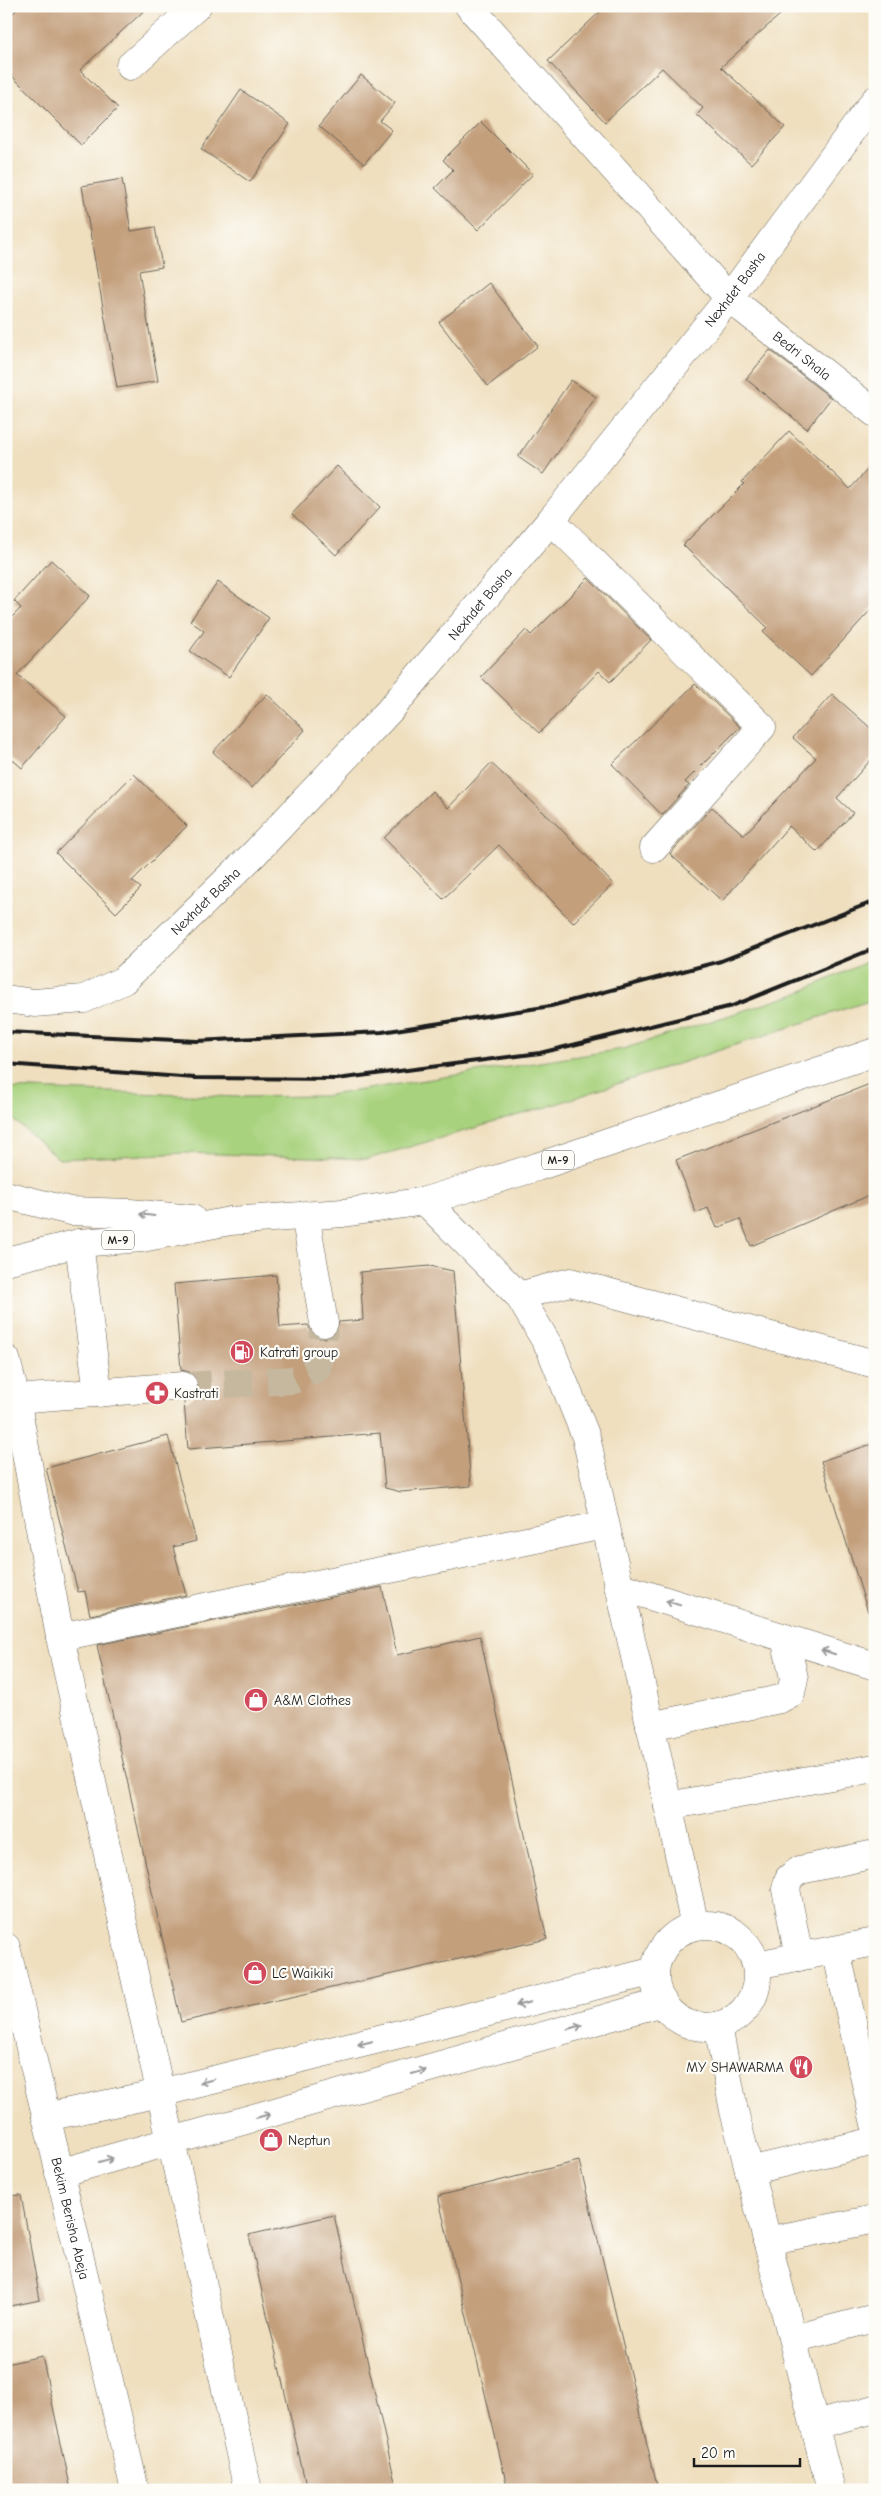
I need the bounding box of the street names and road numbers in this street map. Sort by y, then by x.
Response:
street label: Nexhdet Basha [701,248,769,330]
street label: Bedri Shala [770,327,835,384]
street label: Nexhdet Basha [444,564,516,644]
street label: Nexhdet Basha [167,864,244,939]
road number: M-9 [542,1150,574,1170]
road number: M-9 [102,1230,134,1250]
street label: Bekim Berisha Abeja [48,2156,93,2281]

